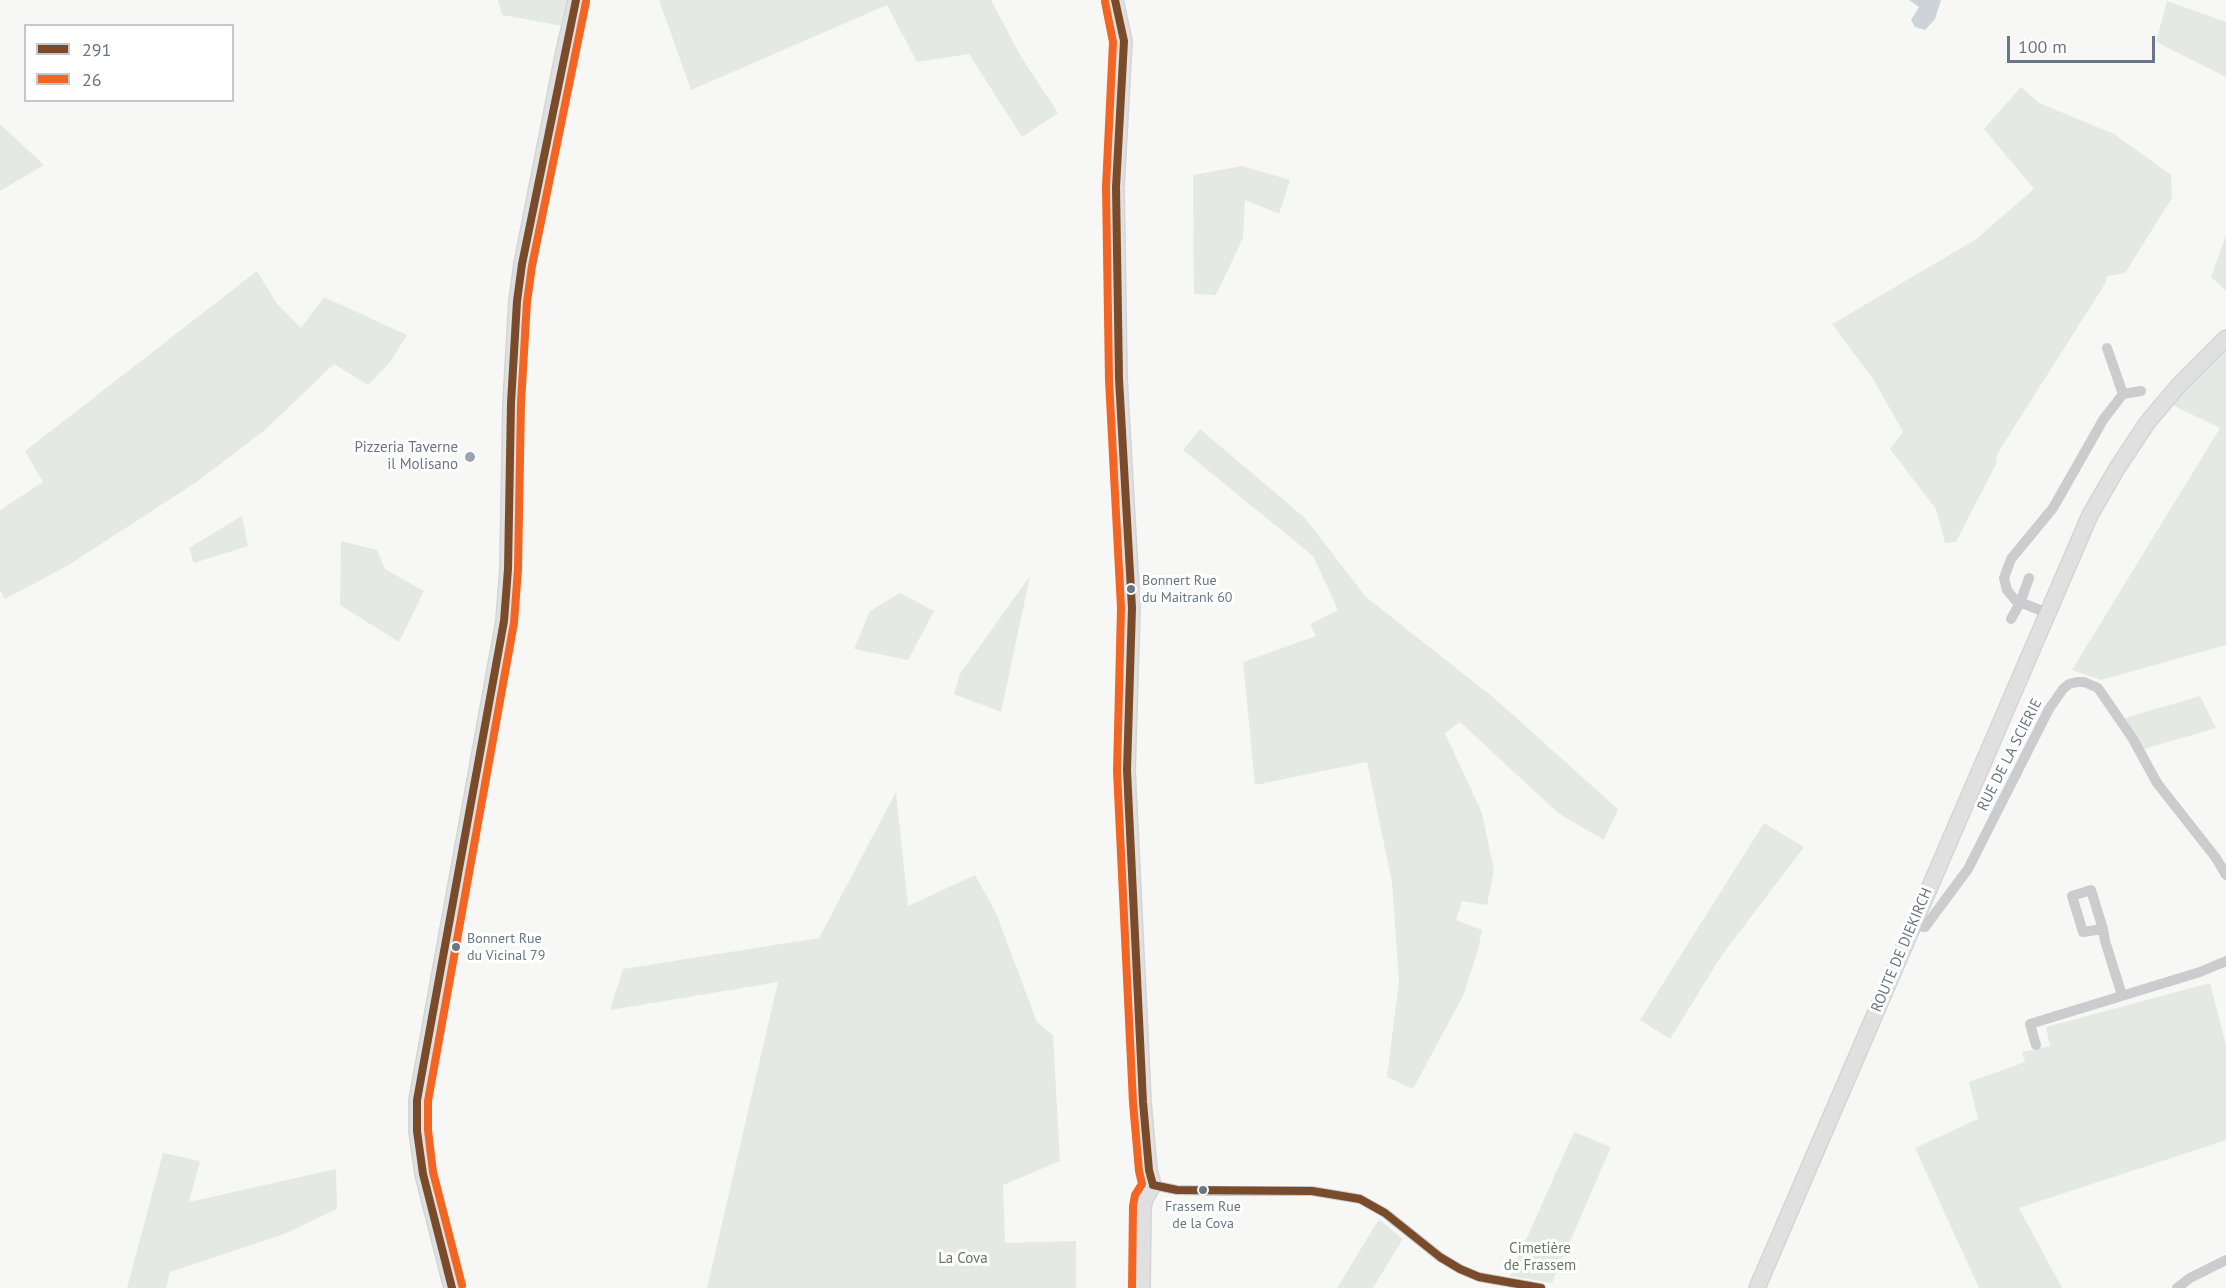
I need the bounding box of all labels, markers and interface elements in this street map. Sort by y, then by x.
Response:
legend [24,24,234,102]
scale bar [2010,24,2158,62]
text: 100 m [2018,35,2067,58]
text: 291 [82,38,111,61]
text: 26 [82,68,102,91]
place label: Pizzeria Taverne il Molisano [354,439,458,474]
marker: Pizzeria Taverne il Molisano [463,450,477,464]
place label: Bonnert Rue du Maitrank 60 [1142,573,1232,606]
marker: Bonnert Rue du Maitrank 60 [1125,583,1137,595]
street label: RUE DE LA SCIERIE [1974,696,2046,814]
street label: ROUTE DE DIEKIRCH [1868,885,1936,1015]
place label: Bonnert Rue du Vicinal 79 [467,931,545,964]
marker: Bonnert Rue du Vicinal 79 [450,941,462,953]
marker: Frassem Rue de la Cova [1197,1184,1209,1196]
place label: Frassem Rue de la Cova [1165,1199,1241,1232]
park label: Cimetière de Frassem [1504,1240,1576,1275]
park label: La Cova [938,1250,988,1268]

